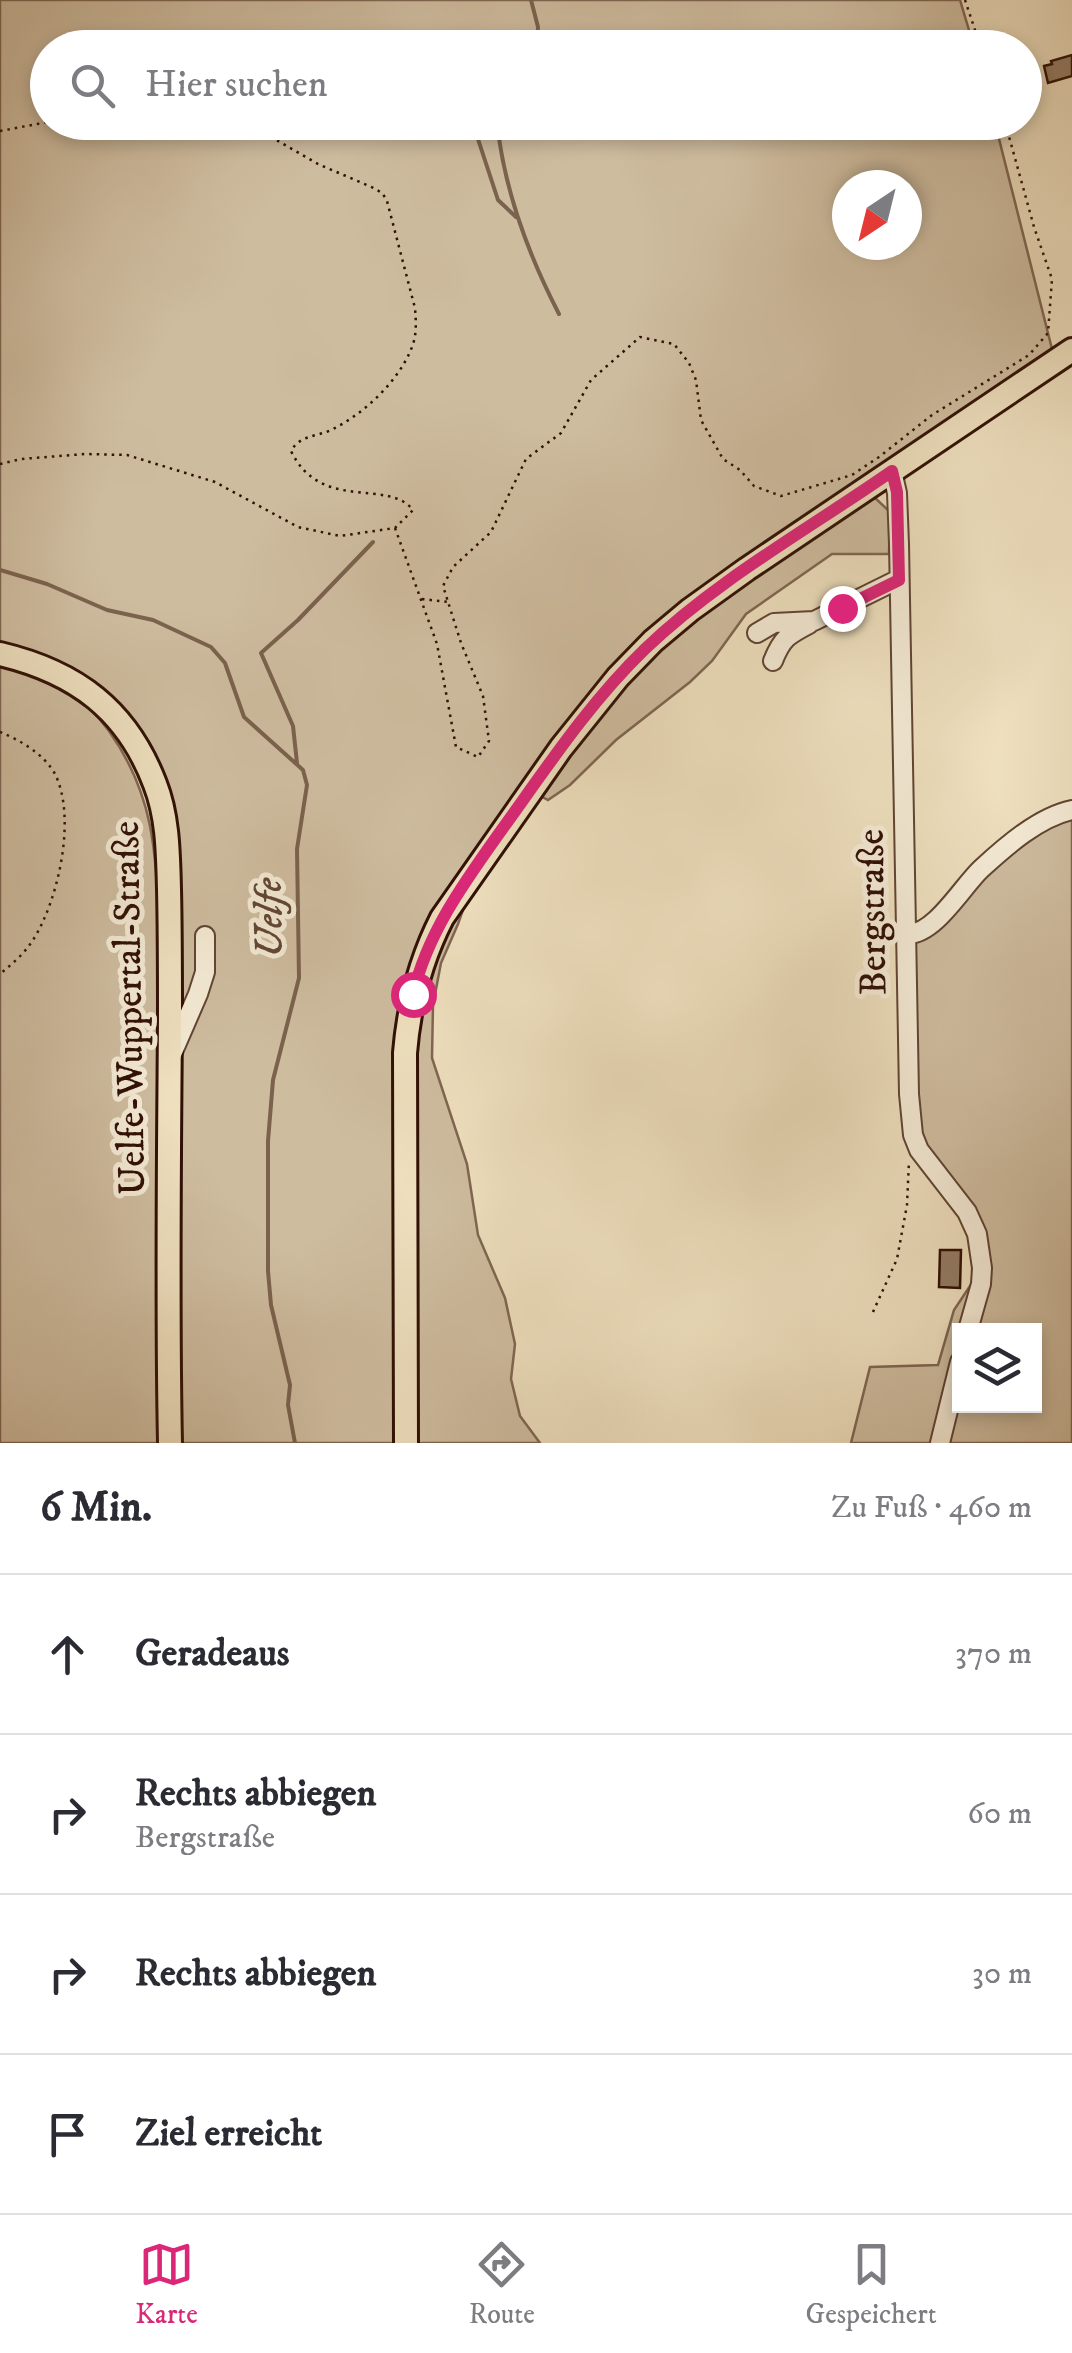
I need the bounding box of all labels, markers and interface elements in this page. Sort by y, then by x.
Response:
search box [30,30,1042,140]
icon: search [65,58,120,113]
text: Hier suchen [145,61,328,109]
north arrow [832,170,922,260]
route end [820,586,866,632]
street label: Uelfe-Wuppertal-Straße [103,820,157,1196]
street label: Bergstraße [848,828,898,996]
water label: Uelfe [244,876,296,958]
route start [391,972,437,1018]
map controls [952,1323,1042,1413]
button: layers [952,1323,1042,1413]
text: 6 Min. [40,1482,152,1534]
text: Zu Fuß · 460 m [831,1488,1032,1528]
icon: ahead [40,1627,95,1682]
text: Geradeaus [135,1630,289,1678]
text: 370 m [955,1634,1032,1674]
text: Rechts abbiegen [135,1770,376,1818]
icon: right [40,1787,95,1842]
text: 60 m [967,1794,1032,1834]
text: Bergstraße [135,1818,275,1858]
icon: right [40,1947,95,2002]
text: Rechts abbiegen [135,1950,376,1998]
text: 30 m [972,1954,1032,1994]
icon: arrive [40,2107,95,2162]
text: Ziel erreicht [135,2110,322,2158]
tab: Karte [135,2237,198,2332]
tab: Route [469,2237,535,2332]
tab: Gespeichert [806,2237,937,2332]

